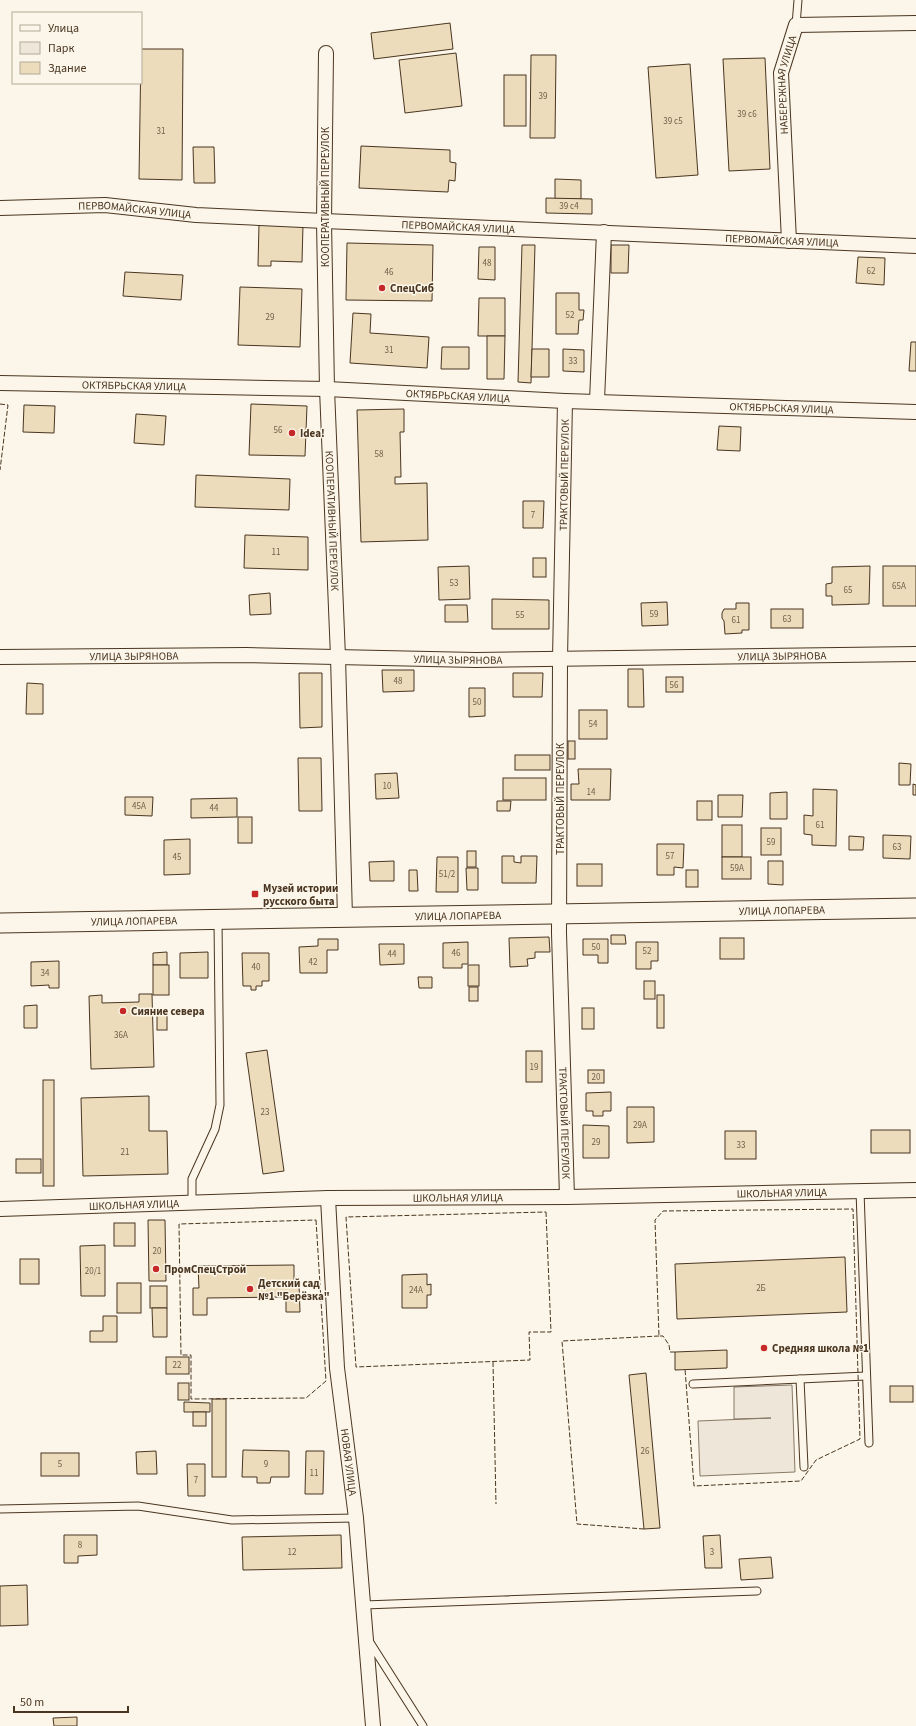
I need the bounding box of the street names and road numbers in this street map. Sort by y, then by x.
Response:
street label: НАБЕРЕЖНАЯ УЛИЦА [774,34,800,135]
street label: КООПЕРАТИВНЫЙ ПЕРЕУЛОК [318,126,333,267]
street label: ПЕРВОМАЙСКАЯ УЛИЦА [78,198,192,222]
street label: ПЕРВОМАЙСКАЯ УЛИЦА [401,217,515,237]
street label: ПЕРВОМАЙСКАЯ УЛИЦА [725,231,839,251]
street label: ОКТЯБРЬСКАЯ УЛИЦА [82,378,186,394]
street label: ОКТЯБРЬСКАЯ УЛИЦА [405,386,510,406]
street label: ОКТЯБРЬСКАЯ УЛИЦА [729,399,834,417]
street label: ТРАКТОВЫЙ ПЕРЕУЛОК [556,418,573,531]
street label: КООПЕРАТИВНЫЙ ПЕРЕУЛОК [322,450,342,592]
street label: УЛИЦА ЗЫРЯНОВА [737,648,826,664]
street label: УЛИЦА ЗЫРЯНОВА [90,649,178,664]
street label: УЛИЦА ЗЫРЯНОВА [413,652,502,668]
street label: ТРАКТОВЫЙ ПЕРЕУЛОК [553,742,568,855]
street label: УЛИЦА ЛОПАРЕВА [739,902,825,919]
street label: УЛИЦА ЛОПАРЕВА [415,908,501,924]
street label: УЛИЦА ЛОПАРЕВА [91,913,177,930]
street label: ТРАКТОВЫЙ ПЕРЕУЛОК [555,1067,573,1180]
street label: ШКОЛЬНАЯ УЛИЦА [736,1185,827,1202]
street label: ШКОЛЬНАЯ УЛИЦА [413,1190,503,1206]
street label: ШКОЛЬНАЯ УЛИЦА [89,1196,179,1214]
street label: НОВАЯ УЛИЦА [337,1428,360,1497]

